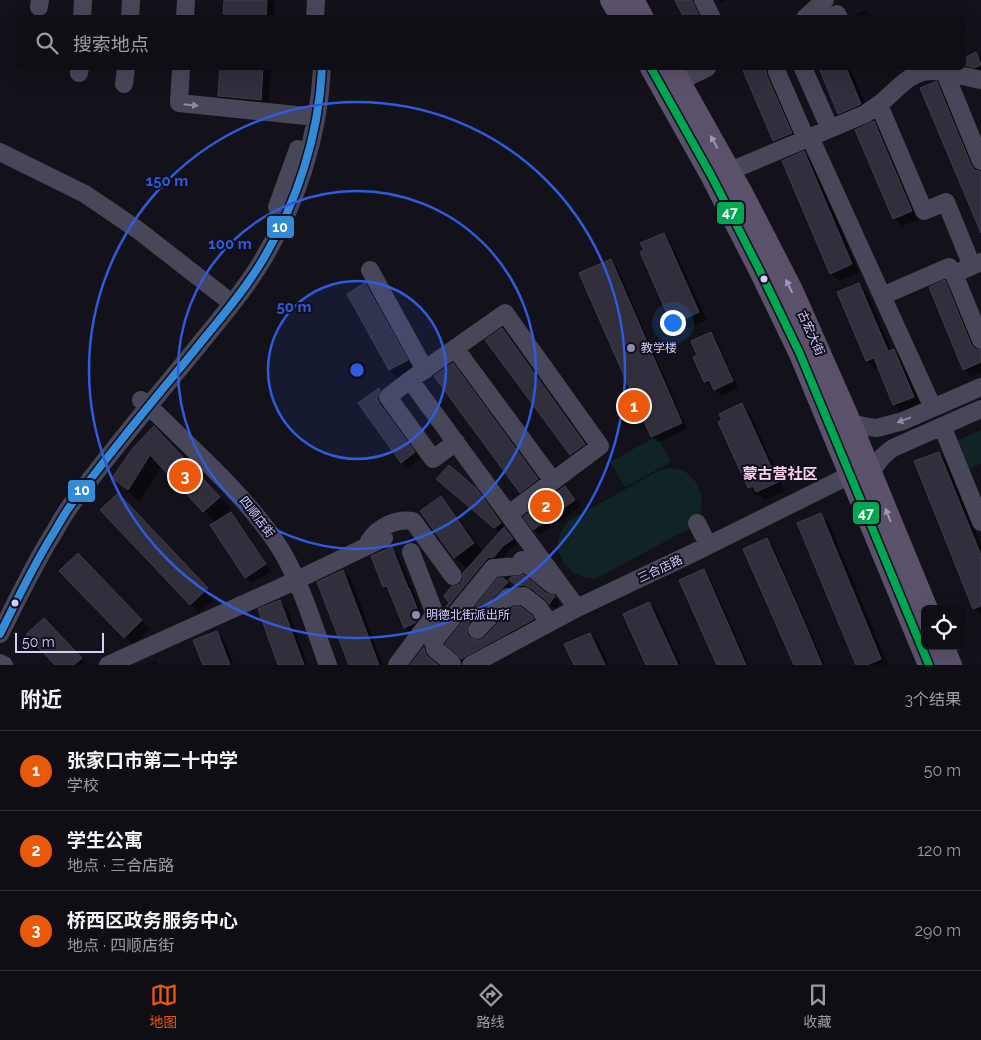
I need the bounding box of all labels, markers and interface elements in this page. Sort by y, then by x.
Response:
search box [15,15,966,70]
icon: search [33,29,61,57]
text: 搜索地点 [73,33,149,55]
one-way arrow [184,101,200,109]
one-way arrow [710,134,718,149]
text: 150 m [146,172,188,190]
line badge: 47 [716,201,745,225]
text: 47 [722,204,738,220]
line badge: 10 [266,215,295,239]
text: 10 [272,219,288,235]
text: 100 m [208,235,252,253]
unlabelled marker [759,274,769,284]
one-way arrow [785,279,793,293]
text: 50 m [276,298,312,316]
street label: 古宏大街 [795,308,827,358]
your location [660,310,686,336]
place label: 教学楼 [641,341,677,355]
marker: 教学楼 [625,342,637,354]
centre of rings [348,361,366,379]
pin: 1 [618,387,650,425]
one-way arrow [896,416,911,424]
pin: 3 [169,457,201,495]
district label: 蒙古营社区 [742,465,818,483]
line badge: 10 [67,479,96,503]
text: 10 [74,482,90,498]
pin: 2 [530,487,562,525]
street label: 四顺店街 [237,494,277,540]
line badge: 47 [852,501,880,525]
text: 47 [858,505,874,521]
one-way arrow [884,508,892,522]
street label: 三合店路 [635,553,685,585]
unlabelled marker [10,598,20,608]
map controls [921,605,966,650]
button: locate [921,605,966,650]
place label: 明德北街派出所 [426,608,510,622]
marker: 明德北街派出所 [410,609,422,621]
scale bar [15,630,104,653]
text: 50 m [22,634,55,650]
text: 附近 [20,687,62,712]
text: 3个结果 [904,690,961,709]
text: 张家口市第二十中学 [67,749,238,771]
text: 1 [32,761,40,780]
text: 50 m [924,761,961,780]
text: 学校 [67,776,99,795]
text: 学生公寓 [67,829,143,851]
text: 2 [31,841,41,860]
text: 120 m [917,841,961,860]
text: 地点 · 三合店路 [67,856,174,875]
text: 桥西区政务服务中心 [67,909,238,931]
text: 3 [32,921,40,940]
text: 290 m [915,921,961,940]
text: 地点 · 四顺店街 [67,936,174,955]
tab: 地图 [150,981,178,1031]
tab: 路线 [477,981,505,1031]
tab: 收藏 [804,981,832,1031]

